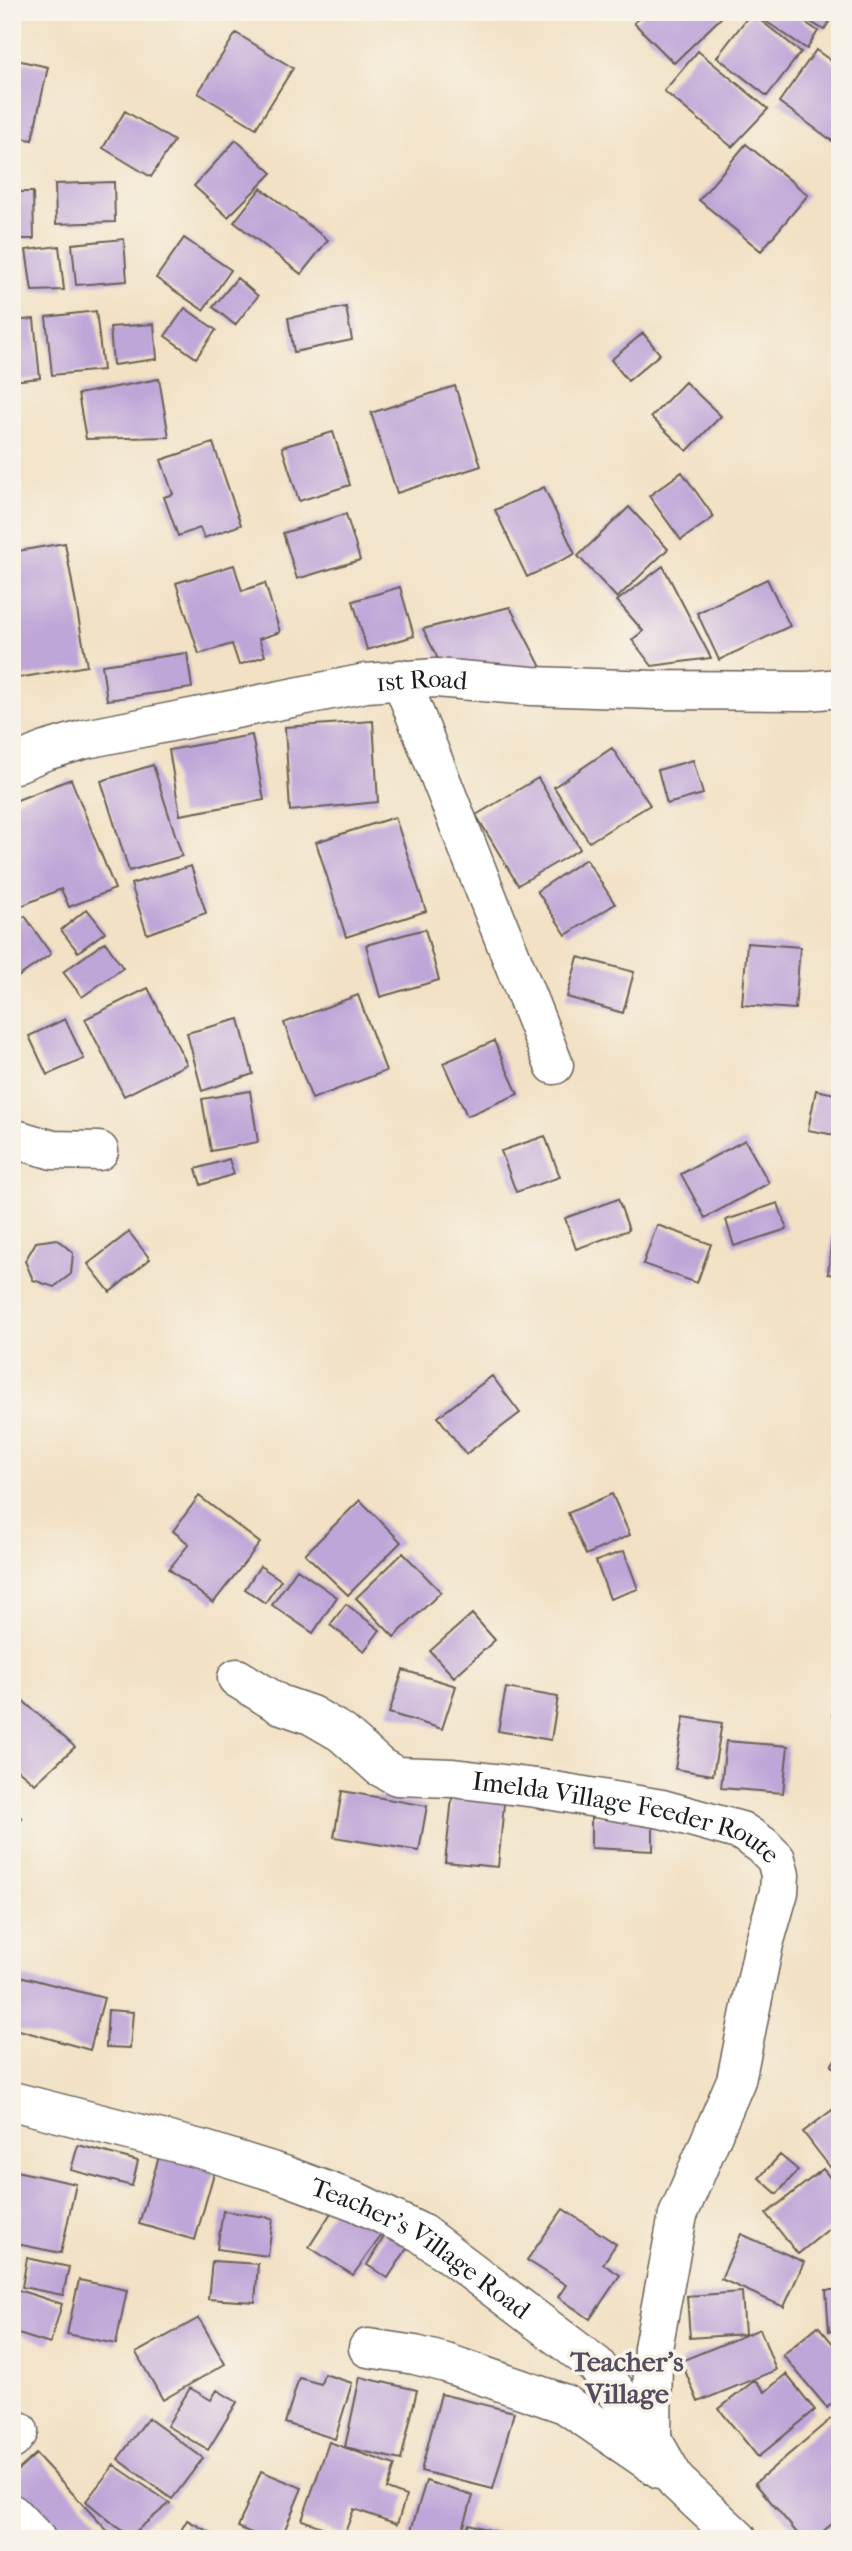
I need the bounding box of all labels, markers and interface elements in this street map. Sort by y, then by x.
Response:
street label: 1st Road [375,663,470,698]
street label: Imelda Village Feeder Route [471,1765,786,1870]
street label: Teacher's Village Road [307,2171,537,2326]
district label: Teacher's Village [569,2345,684,2410]

